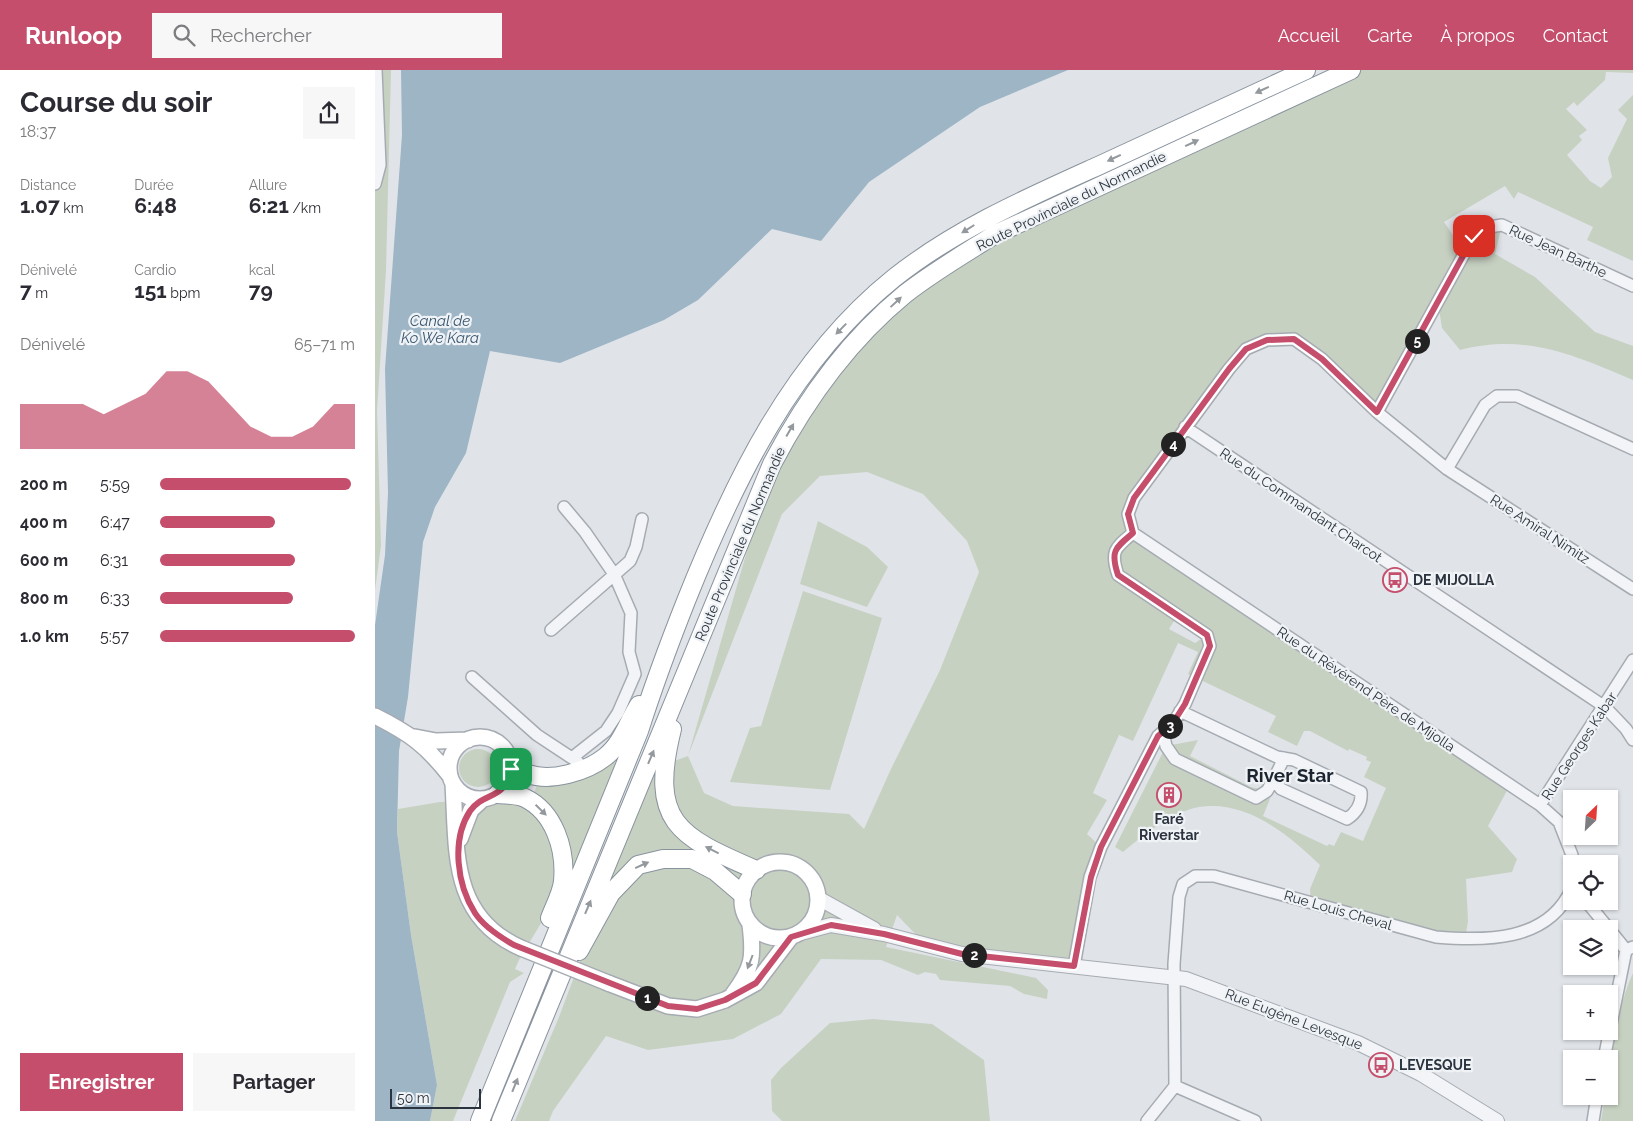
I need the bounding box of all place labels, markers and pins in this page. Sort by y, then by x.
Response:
pin [1453,215,1495,257]
pin: 5 [1405,328,1429,354]
pin: 4 [1161,432,1185,456]
bus stop icon: DE MIJOLLA [1382,567,1408,593]
place label: DE MIJOLLA [1413,572,1495,588]
pin: 3 [1157,714,1183,738]
pin [490,748,532,790]
building icon: Faré Riverstar [1156,782,1182,808]
place label: Faré Riverstar [1139,811,1199,843]
pin: 2 [961,942,987,968]
pin: 1 [635,986,659,1010]
bus stop icon: LEVESQUE [1368,1052,1394,1078]
place label: LEVESQUE [1399,1057,1472,1073]

